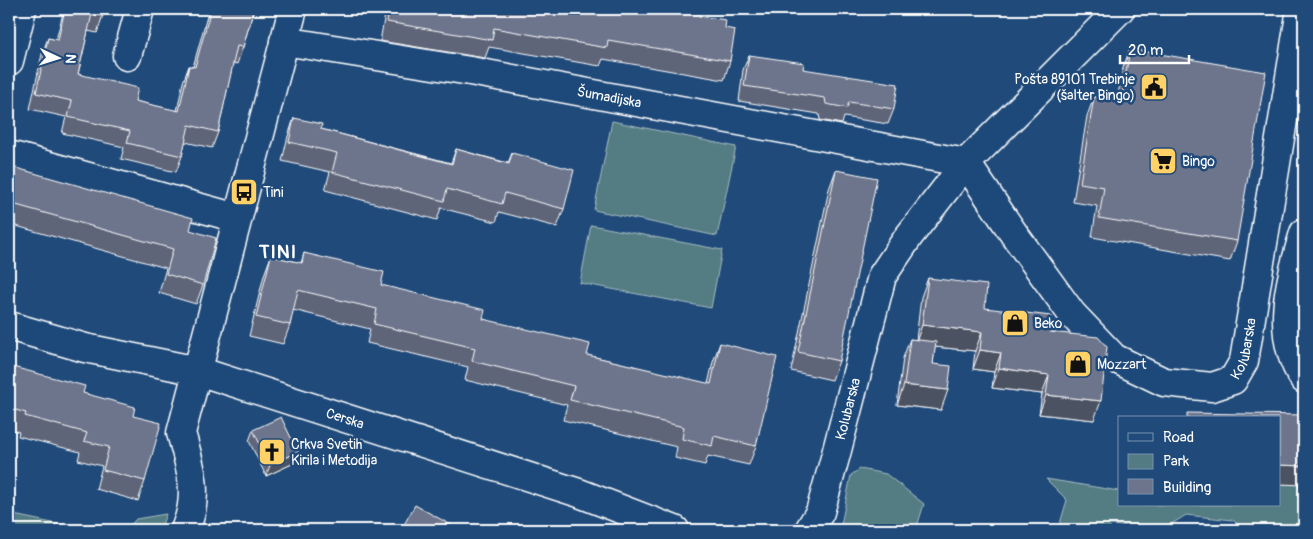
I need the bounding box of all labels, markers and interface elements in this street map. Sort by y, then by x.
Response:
north arrow [32,32,82,82]
scale bar [1120,32,1189,64]
text: 20 m [1128,41,1163,60]
text: N [62,54,79,64]
place label: Pošta 89101 Trebinje (šalter Bingo) [1014,71,1135,104]
public building icon: Pošta 89101 Trebinje (šalter Bingo) [1139,72,1169,102]
street label: Šumadijska [576,82,643,111]
supermarket icon: Bingo [1148,146,1178,176]
place label: Bingo [1182,153,1215,170]
bus stop icon: Tini [229,177,259,207]
place label: Tini [263,184,284,201]
district label: TINI [258,240,297,264]
shop icon: Beko [1000,308,1030,338]
place label: Beko [1034,315,1063,332]
street label: Kolubarska [1227,317,1259,382]
shop icon: Mozzart [1063,349,1093,379]
place label: Mozzart [1097,356,1147,373]
street label: Kolubarska [832,376,864,442]
street label: Cerska [324,404,366,432]
legend [1118,416,1280,506]
text: Road [1163,428,1194,447]
place label: Crkva Svetih Kirila i Metodija [291,436,377,469]
church icon: Crkva Svetih Kirila i Metodija [257,437,287,467]
text: Park [1163,452,1190,471]
text: Building [1163,478,1211,497]

